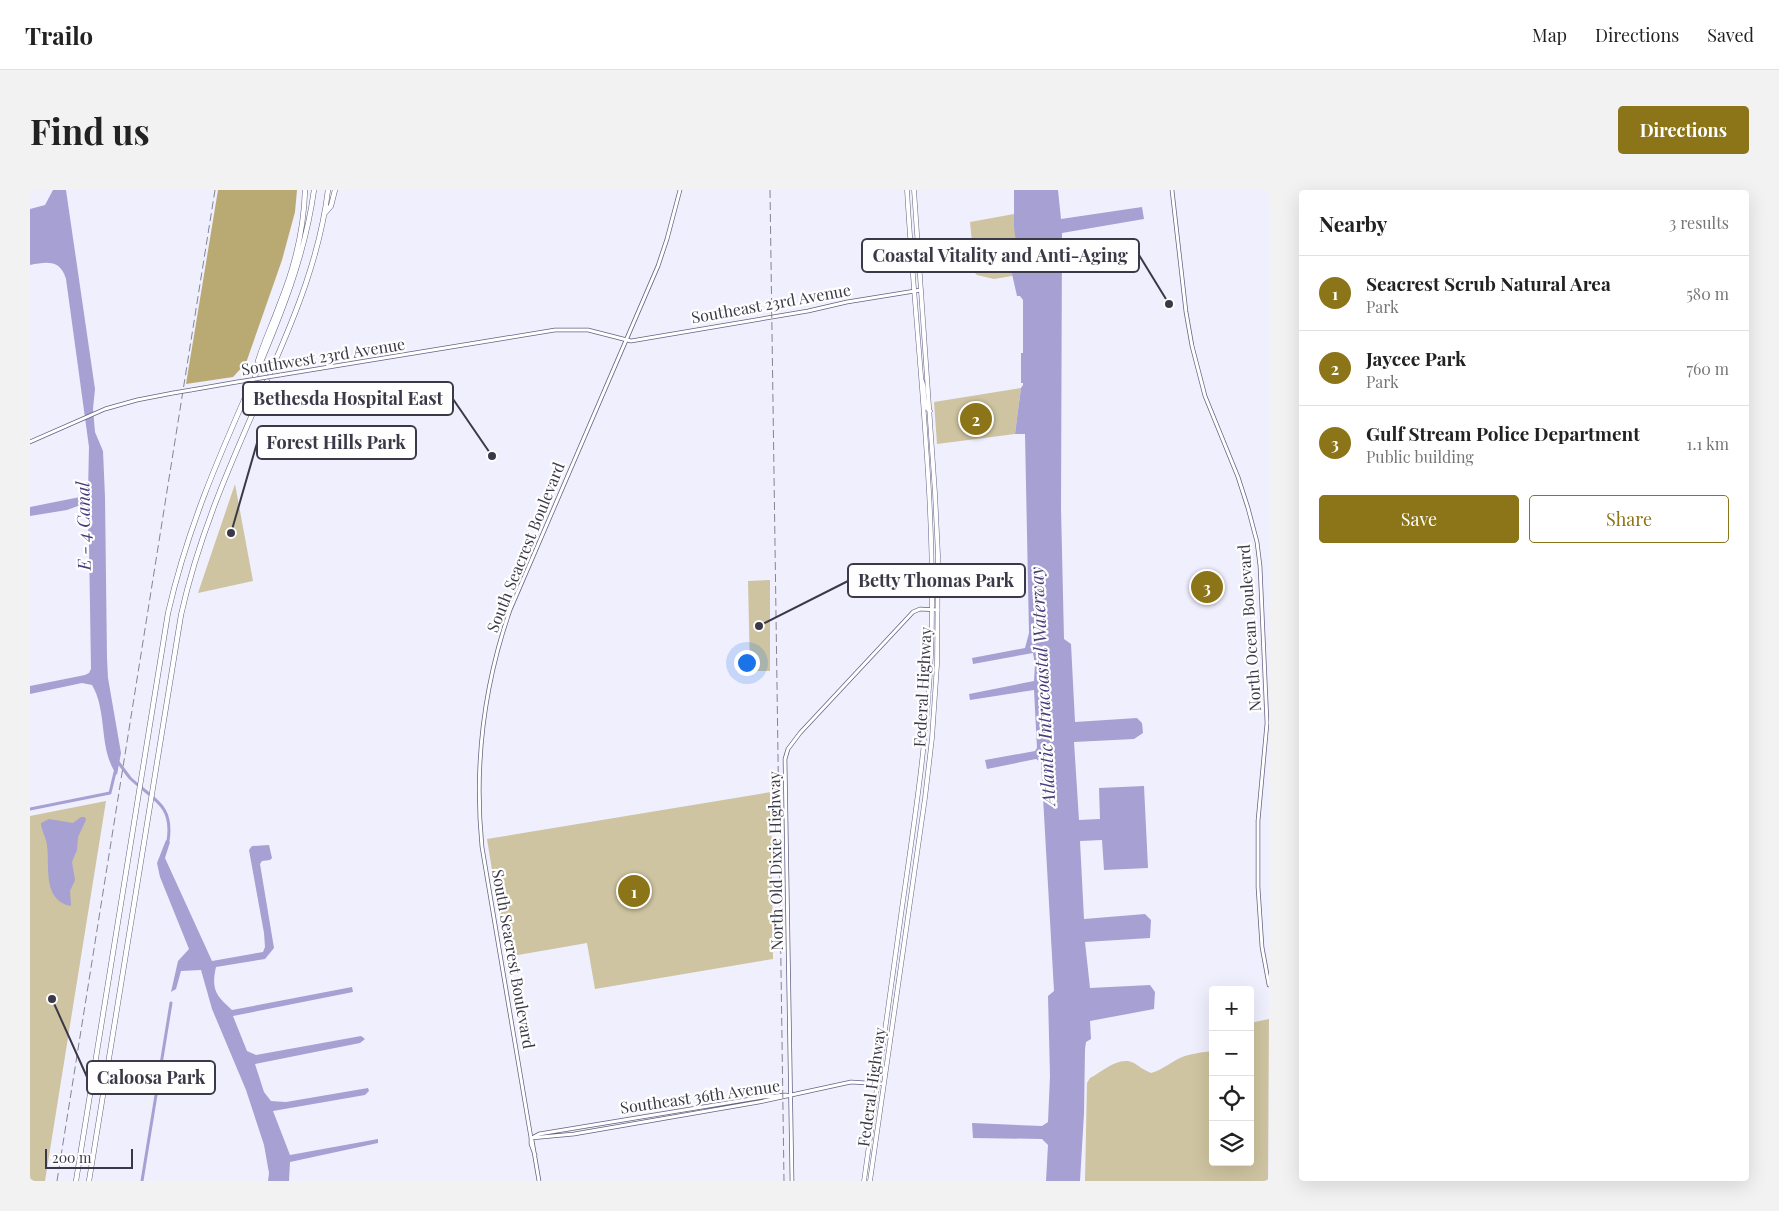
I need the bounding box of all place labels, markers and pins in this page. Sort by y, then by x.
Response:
callout: Coastal Vitality and Anti-Aging [862,239,1139,272]
callout: Bethesda Hospital East [243,382,453,415]
pin: 2 [960,400,992,438]
callout: Forest Hills Park [257,426,416,459]
callout: Betty Thomas Park [848,564,1025,597]
pin: 3 [1191,568,1223,606]
pin: 1 [618,872,650,910]
callout: Caloosa Park [87,1061,215,1094]

